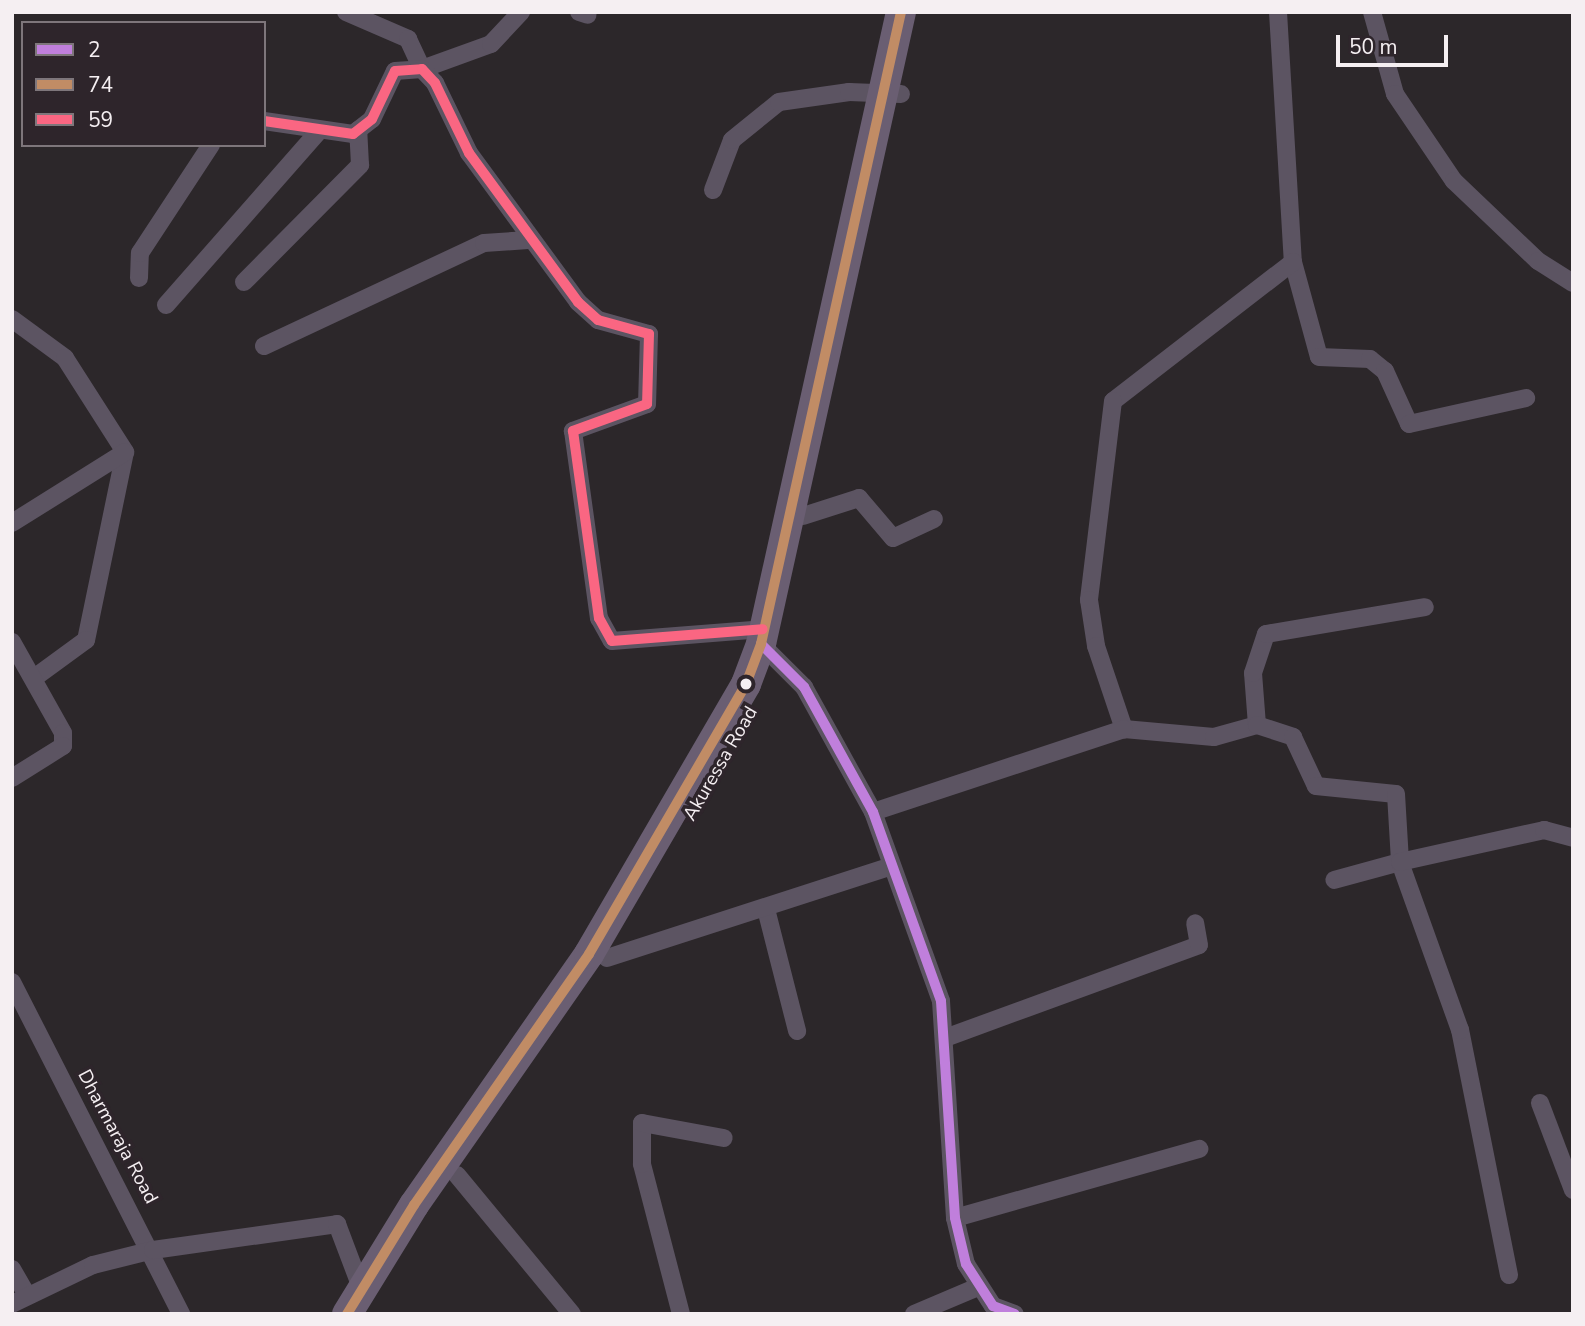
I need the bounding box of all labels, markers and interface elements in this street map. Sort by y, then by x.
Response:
legend [21,21,266,147]
scale bar [1340,21,1452,65]
text: 50 m [1349,33,1398,61]
text: 2 [88,36,101,64]
text: 74 [88,71,113,99]
text: 59 [88,106,113,134]
unlabelled marker [739,677,753,691]
street label: Akuressa Road [679,703,763,825]
street label: Dharmaraja Road [72,1066,162,1208]

